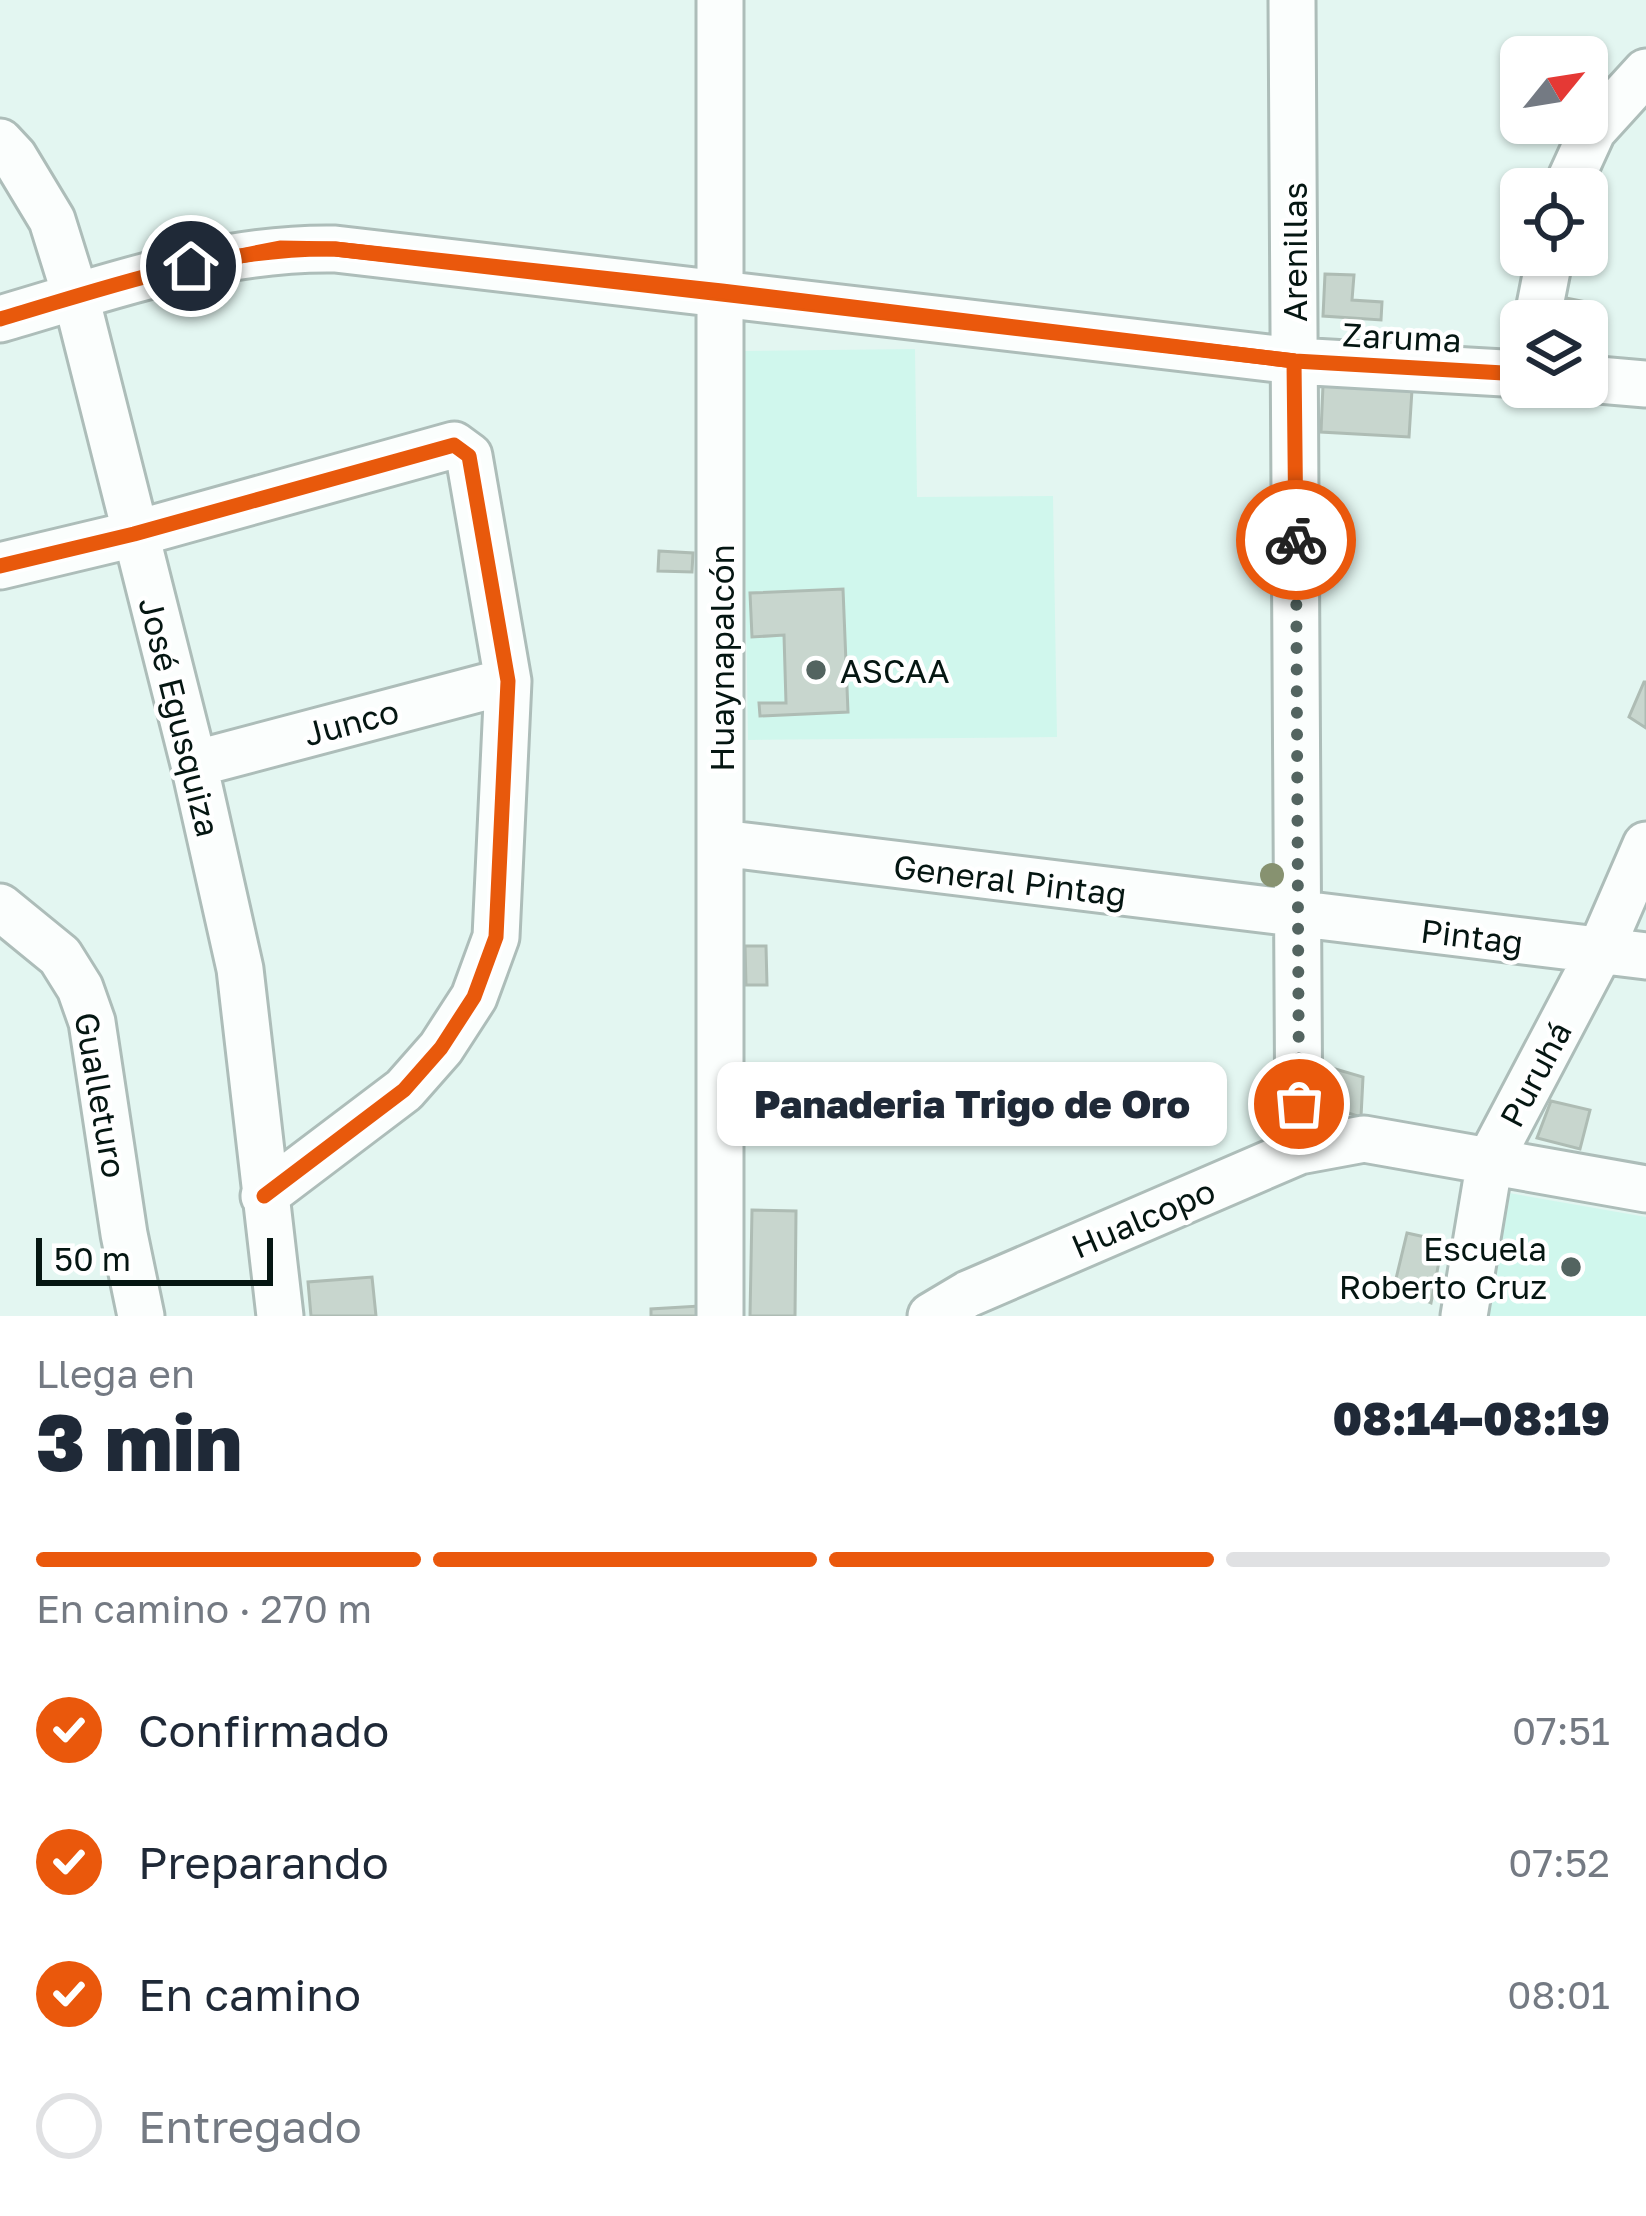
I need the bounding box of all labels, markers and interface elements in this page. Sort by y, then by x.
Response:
north arrow [1500,36,1608,144]
map controls [1500,36,1608,408]
button: locate [1500,168,1608,276]
street label: Arenillas [1275,182,1314,322]
pin [140,215,242,317]
icon: home [158,233,224,299]
button: layers [1500,300,1608,408]
street label: Zaruma [1341,314,1463,360]
courier [1236,480,1356,600]
icon: bike [1263,507,1329,573]
street label: Huaynapalcón [702,544,741,772]
street label: José Egusquiza [131,593,229,841]
place label: ASCAA [840,651,950,690]
marker: ASCAA [803,657,829,683]
street label: Junco [299,691,403,753]
street label: General Pintag [891,846,1129,914]
street label: Pintag [1419,910,1525,962]
street label: Gualleturo [67,1009,135,1181]
street label: Puruhá [1491,1015,1579,1133]
pin [1248,1053,1350,1155]
callout: Panaderia Trigo de Oro [717,1062,1227,1146]
icon: bag [1266,1071,1332,1137]
text: Panaderia Trigo de Oro [754,1080,1190,1127]
street label: Hualcopo [1066,1170,1220,1266]
place label: Escuela Roberto Cruz [1339,1229,1547,1306]
scale bar [36,1232,273,1285]
text: 50 m [54,1239,131,1278]
marker: Escuela Roberto Cruz [1558,1254,1584,1280]
text: Llega en [36,1350,195,1397]
text: 08:14–08:19 [1333,1391,1610,1445]
text: 3 min [36,1395,242,1488]
text: En camino · 270 m [36,1585,372,1632]
icon: check [36,1697,102,1763]
text: Confirmado [138,1703,389,1757]
text: 07:51 [1512,1707,1610,1754]
icon: check [36,1829,102,1895]
text: Preparando [138,1835,389,1889]
text: 07:52 [1508,1839,1610,1886]
icon: check [36,1961,102,2027]
text: En camino [138,1967,361,2021]
text: 08:01 [1507,1971,1610,2018]
text: Entregado [138,2099,362,2153]

